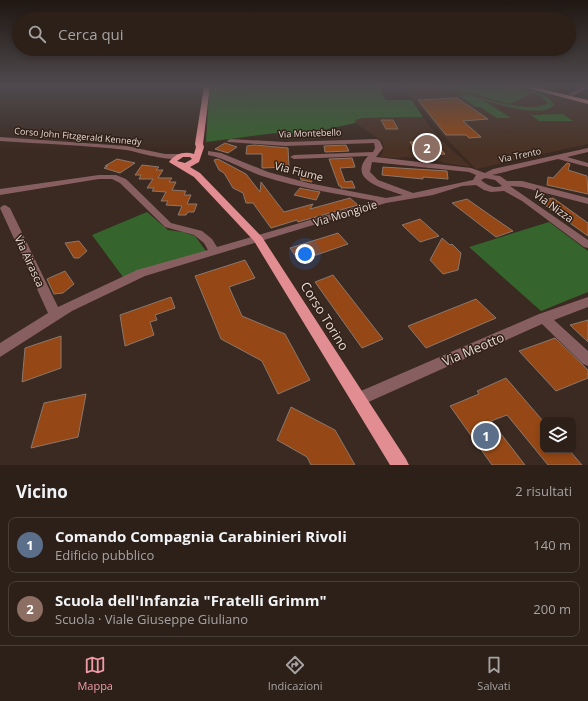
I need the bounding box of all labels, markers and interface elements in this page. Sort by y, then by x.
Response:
search box [12,12,576,56]
icon: search [26,23,48,45]
text: Cerca qui [58,24,124,44]
street label: Corso John Fitzgerald Kennedy [14,124,143,148]
street label: Via Montebello [278,125,342,141]
pin: 2 [414,133,440,163]
street label: Via Trento [498,144,542,166]
street label: Via Fiume [273,158,325,184]
street label: Via Nizza [531,186,577,226]
street label: Via Mongioie [311,196,379,230]
street label: Via Airasca [12,233,48,289]
your location [295,244,315,264]
street label: Corso Torino [297,278,353,354]
street label: Via Meotto [439,328,507,370]
map controls [540,417,576,453]
button: layers [540,417,576,453]
pin: 1 [473,421,499,451]
text: Vicino [16,480,68,503]
text: 2 risultati [515,482,572,500]
text: Comando Compagnia Carabinieri Rivoli [55,526,347,546]
text: 1 [26,536,34,554]
text: 140 m [533,536,571,554]
text: Edificio pubblico [55,546,154,564]
text: Scuola dell'Infanzia "Fratelli Grimm" [55,590,327,610]
text: 2 [26,600,34,618]
text: 200 m [533,600,571,618]
text: Scuola · Viale Giuseppe Giuliano [55,610,248,628]
tab: Mappa [77,654,113,693]
tab: Indicazioni [268,654,323,693]
tab: Salvati [477,654,511,693]

